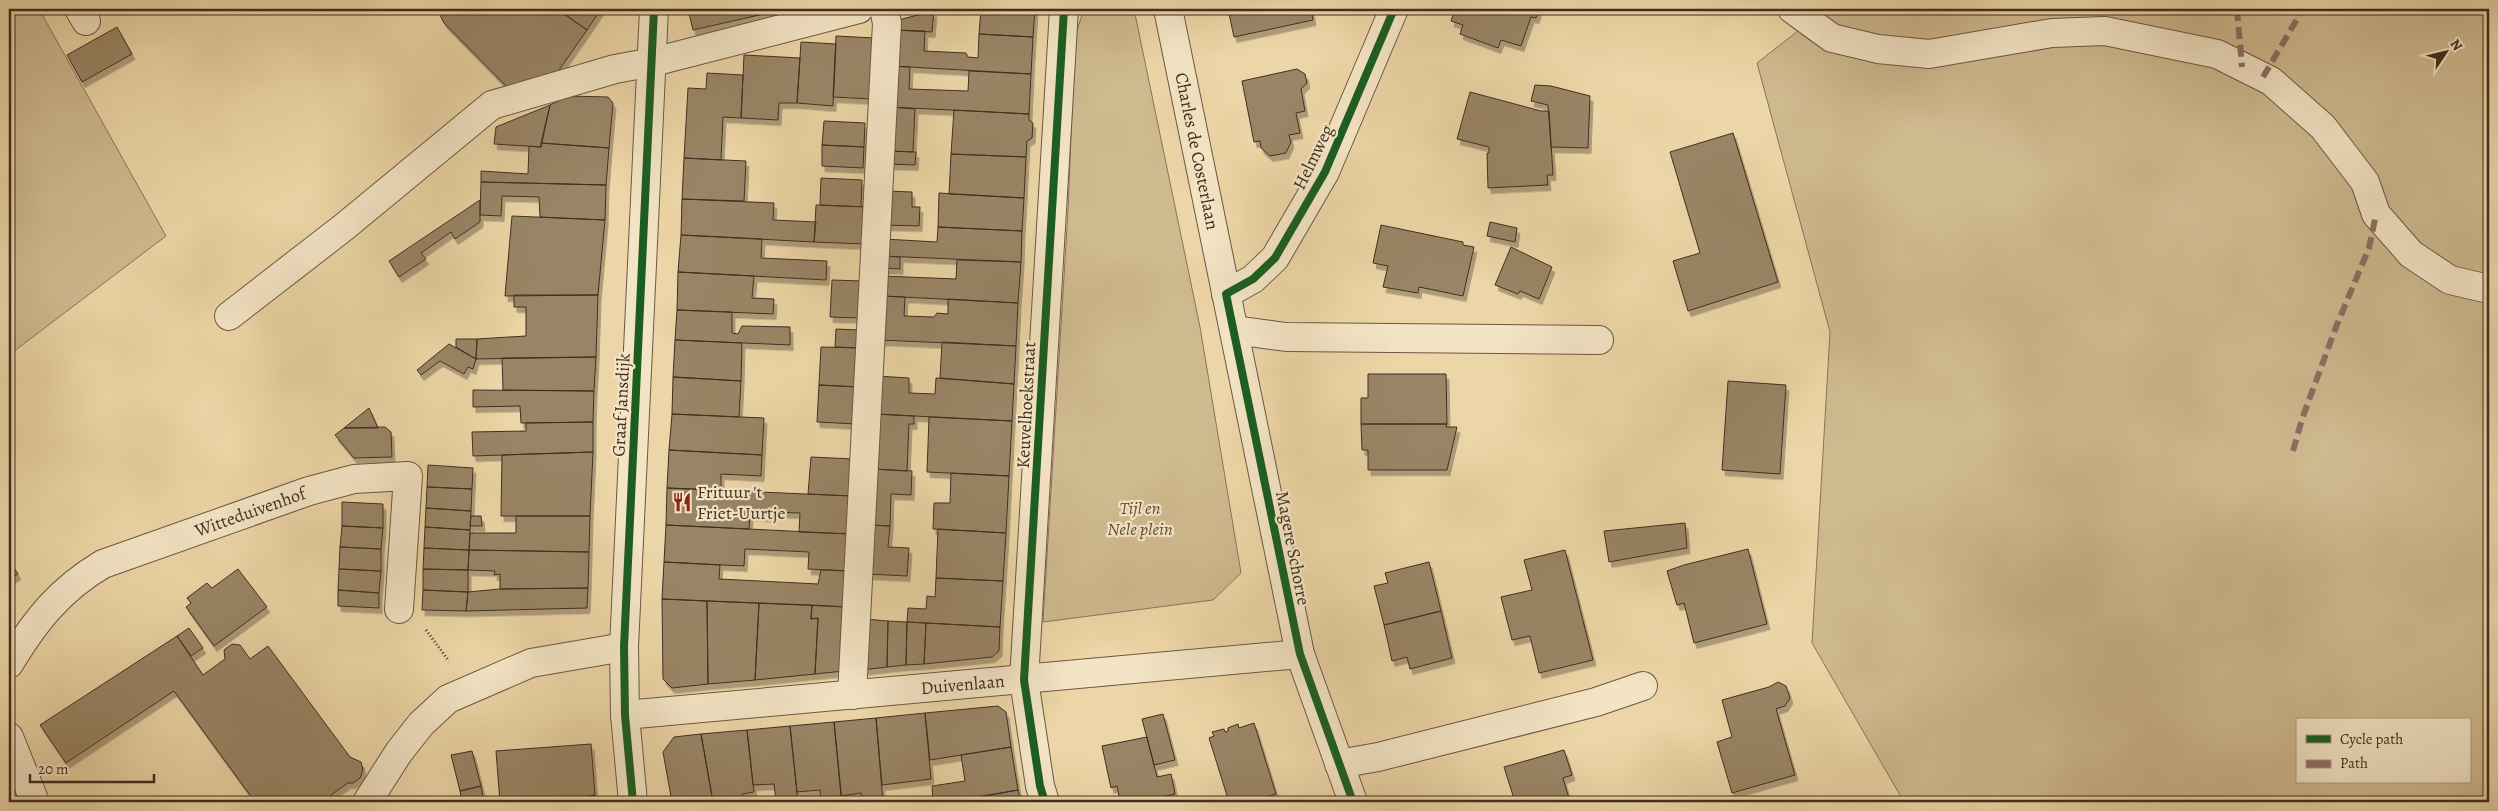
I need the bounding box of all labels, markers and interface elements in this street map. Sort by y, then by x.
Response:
north arrow [2420,28,2470,78]
text: N [2446,35,2467,54]
street label: Charles de Costerlaan [1169,70,1225,232]
street label: Helmweg [1287,120,1339,194]
street label: Keuvelhoekstraat [1011,341,1041,469]
street label: Graaf Jansdijk [606,353,636,457]
street label: Witteduivenhof [191,480,312,543]
place label: Frituur 't Friet-Uurtje [697,480,786,525]
street label: Magere Schorre [1270,489,1316,607]
restaurant icon: Frituur 't Friet-Uurtje [671,491,693,513]
park label: Tijl en Nele plein [1107,496,1173,541]
street label: Duivenlaan [920,669,1006,700]
legend [2296,718,2470,784]
text: Cycle path [2340,729,2403,749]
scale bar [30,751,154,783]
text: Path [2340,753,2368,773]
text: 20 m [38,759,69,779]

